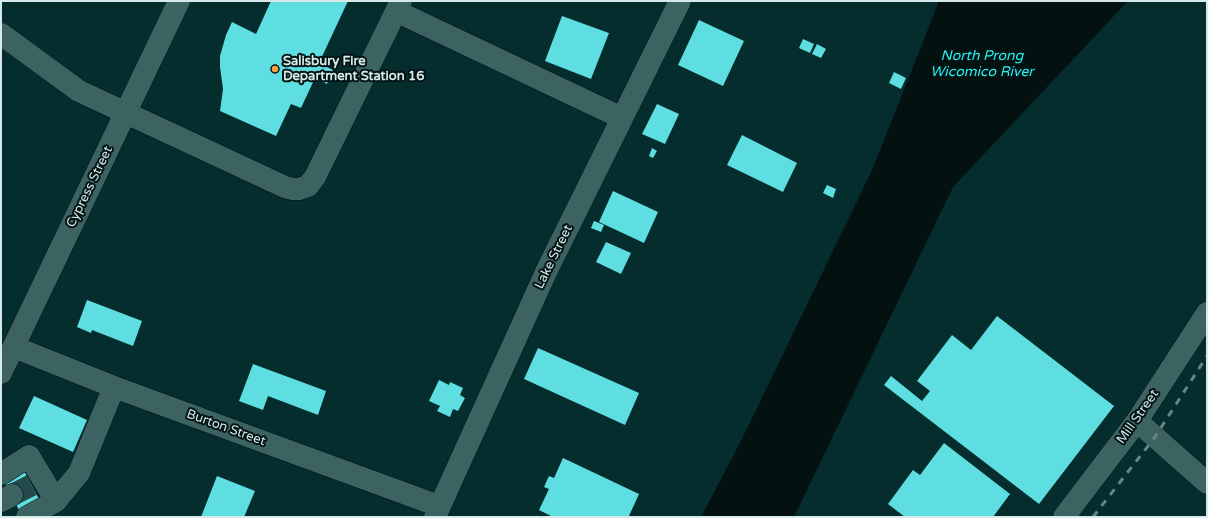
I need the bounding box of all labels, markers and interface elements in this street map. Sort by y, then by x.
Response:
water label: North Prong Wicomico River [930,48,1034,80]
place label: Salisbury Fire Department Station 16 [283,54,424,85]
marker: Salisbury Fire Department Station 16 [270,64,280,74]
street label: Cypress Street [64,144,116,230]
street label: Lake Street [532,222,576,292]
street label: Mill Street [1114,387,1162,447]
street label: Burton Street [184,406,268,450]

